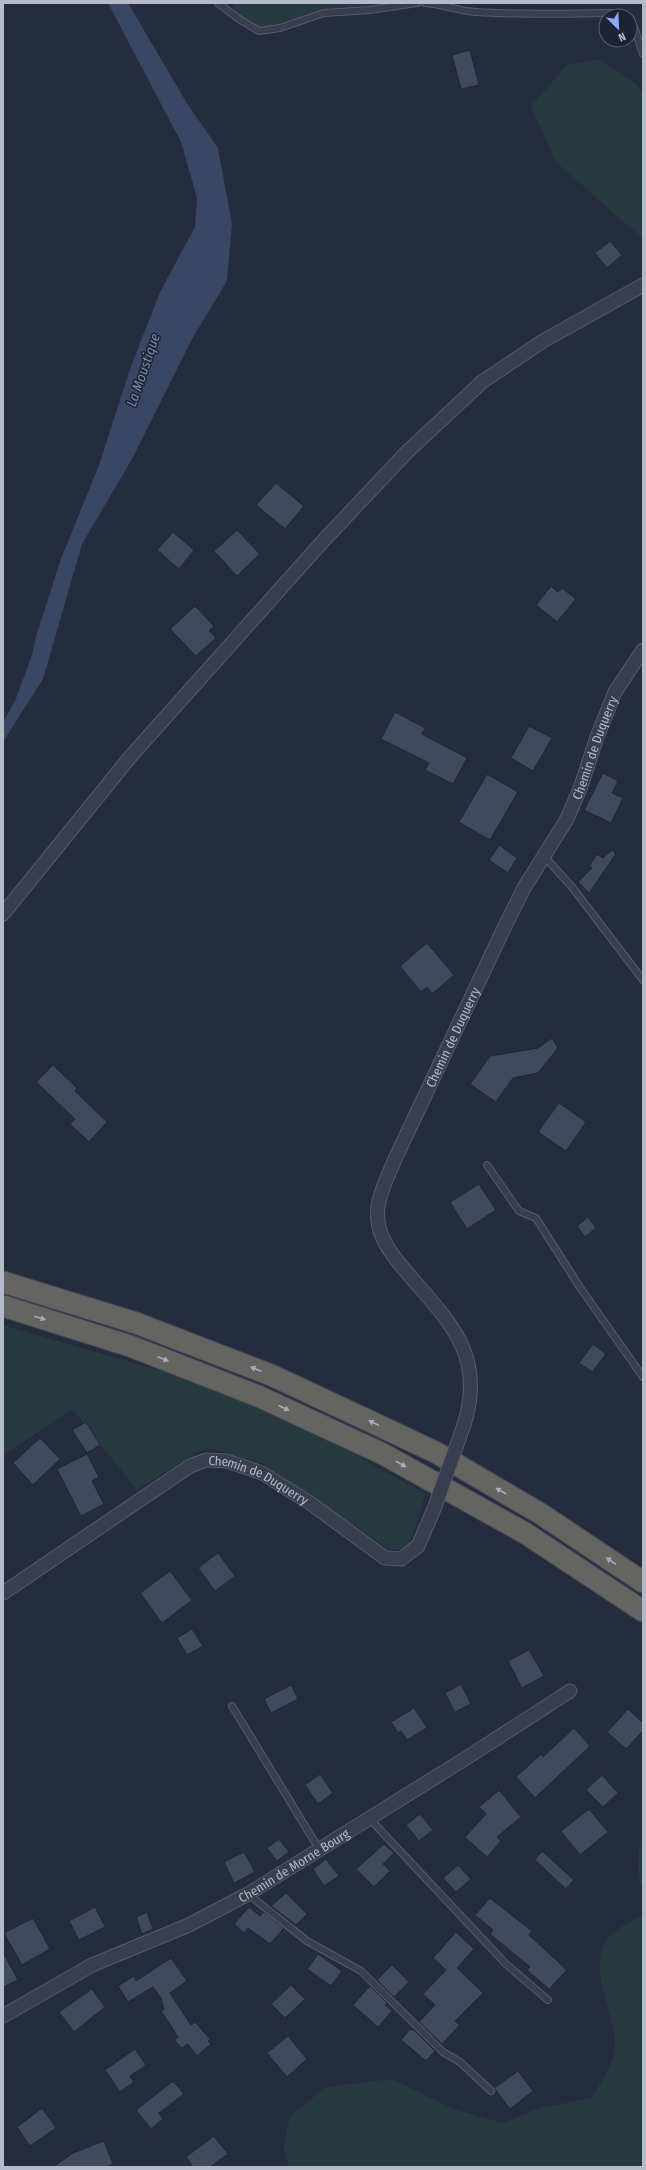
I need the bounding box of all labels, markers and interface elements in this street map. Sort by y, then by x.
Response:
north arrow [598,8,638,48]
text: N [616,29,628,44]
water label: La Moustique [123,331,164,409]
street label: Chemin de Duquerry [569,694,621,802]
street label: Chemin de Duquerry [423,985,483,1090]
one-way arrow [35,1315,47,1321]
one-way arrow [158,1356,170,1362]
one-way arrow [250,1365,262,1371]
one-way arrow [278,1405,289,1411]
one-way arrow [368,1420,380,1426]
street label: Chemin de Duquerry [208,1453,311,1508]
one-way arrow [395,1460,407,1467]
one-way arrow [495,1487,507,1494]
one-way arrow [605,1557,616,1565]
street label: Chemin de Morne Bourg [236,1825,353,1906]

